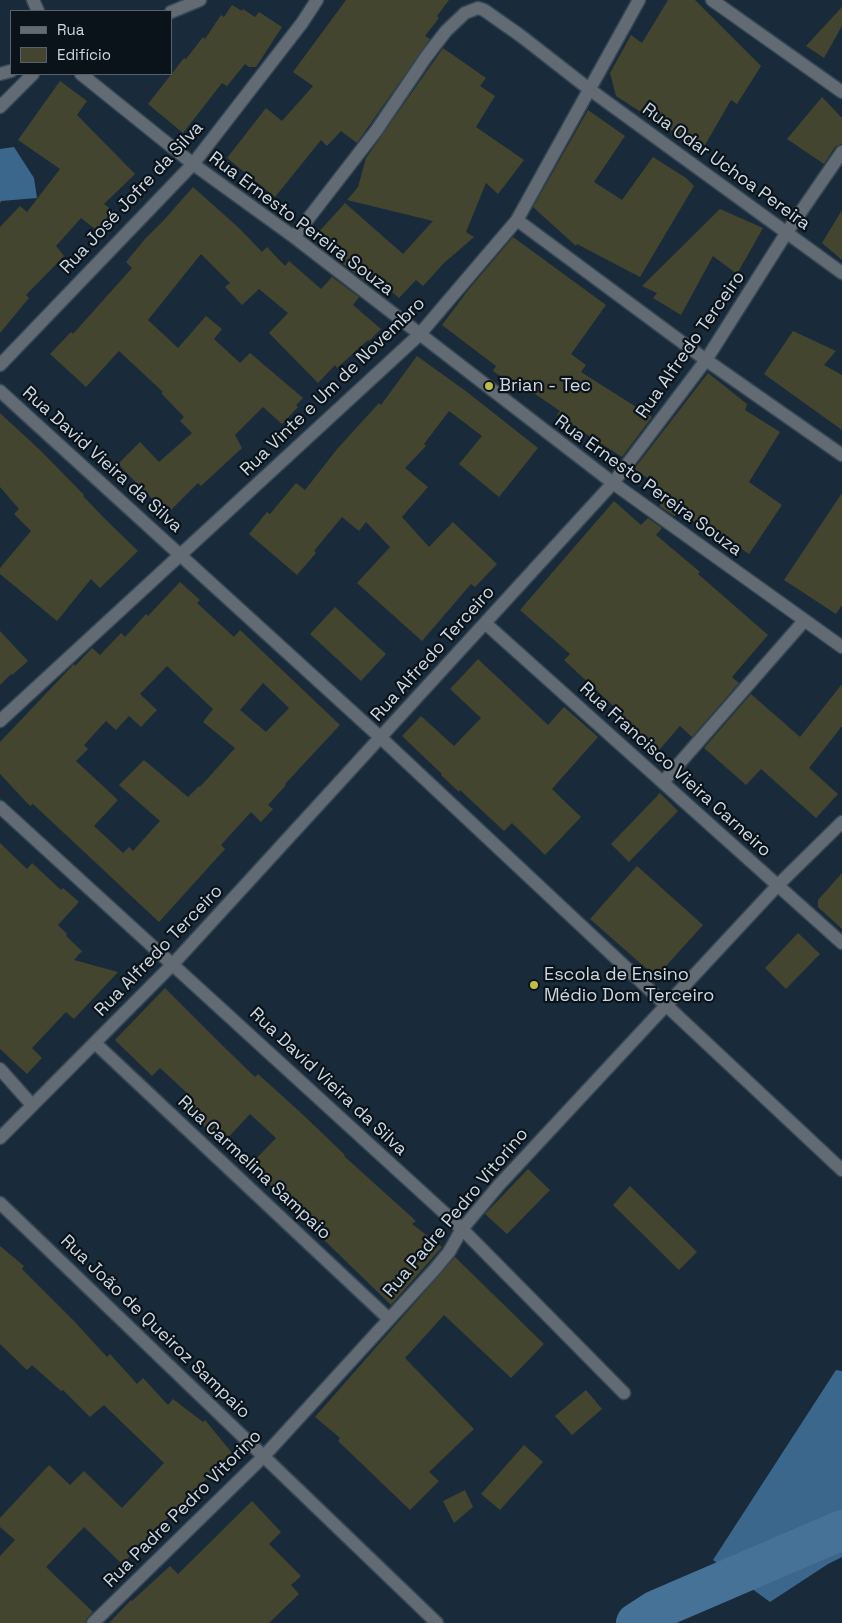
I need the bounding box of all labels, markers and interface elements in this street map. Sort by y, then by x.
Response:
legend [10,10,172,75]
text: Rua [57,20,84,39]
text: Edifício [57,45,111,64]
street label: Rua Odar Uchoa Pereira [638,99,814,235]
street label: Rua José Jofre da Silva [56,117,208,279]
street label: Rua Ernesto Pereira Souza [204,147,398,301]
street label: Rua Alfredo Terceiro [632,267,750,423]
street label: Rua Vinte e Um de Novembro [236,293,430,481]
place label: Brian - Tec [499,375,591,397]
marker: Brian - Tec [483,380,495,392]
street label: Rua David Vieira da Silva [18,382,186,538]
street label: Rua Ernesto Pereira Souza [550,411,746,561]
street label: Rua Alfredo Terceiro [366,582,500,726]
street label: Rua Francisco Vieira Carneiro [575,678,775,862]
street label: Rua Alfredo Terceiro [91,881,227,1021]
place label: Escola de Ensino Médio Dom Terceiro [544,964,714,1006]
marker: Escola de Ensino Médio Dom Terceiro [528,979,540,991]
street label: Rua David Vieira da Silva [245,1003,411,1161]
street label: Rua Carmelina Sampaio [173,1091,335,1245]
street label: Rua Padre Pedro Vitorino [379,1124,533,1302]
street label: Rua João de Queiroz Sampaio [56,1231,254,1423]
street label: Rua Padre Pedro Vitorino [100,1426,266,1592]

